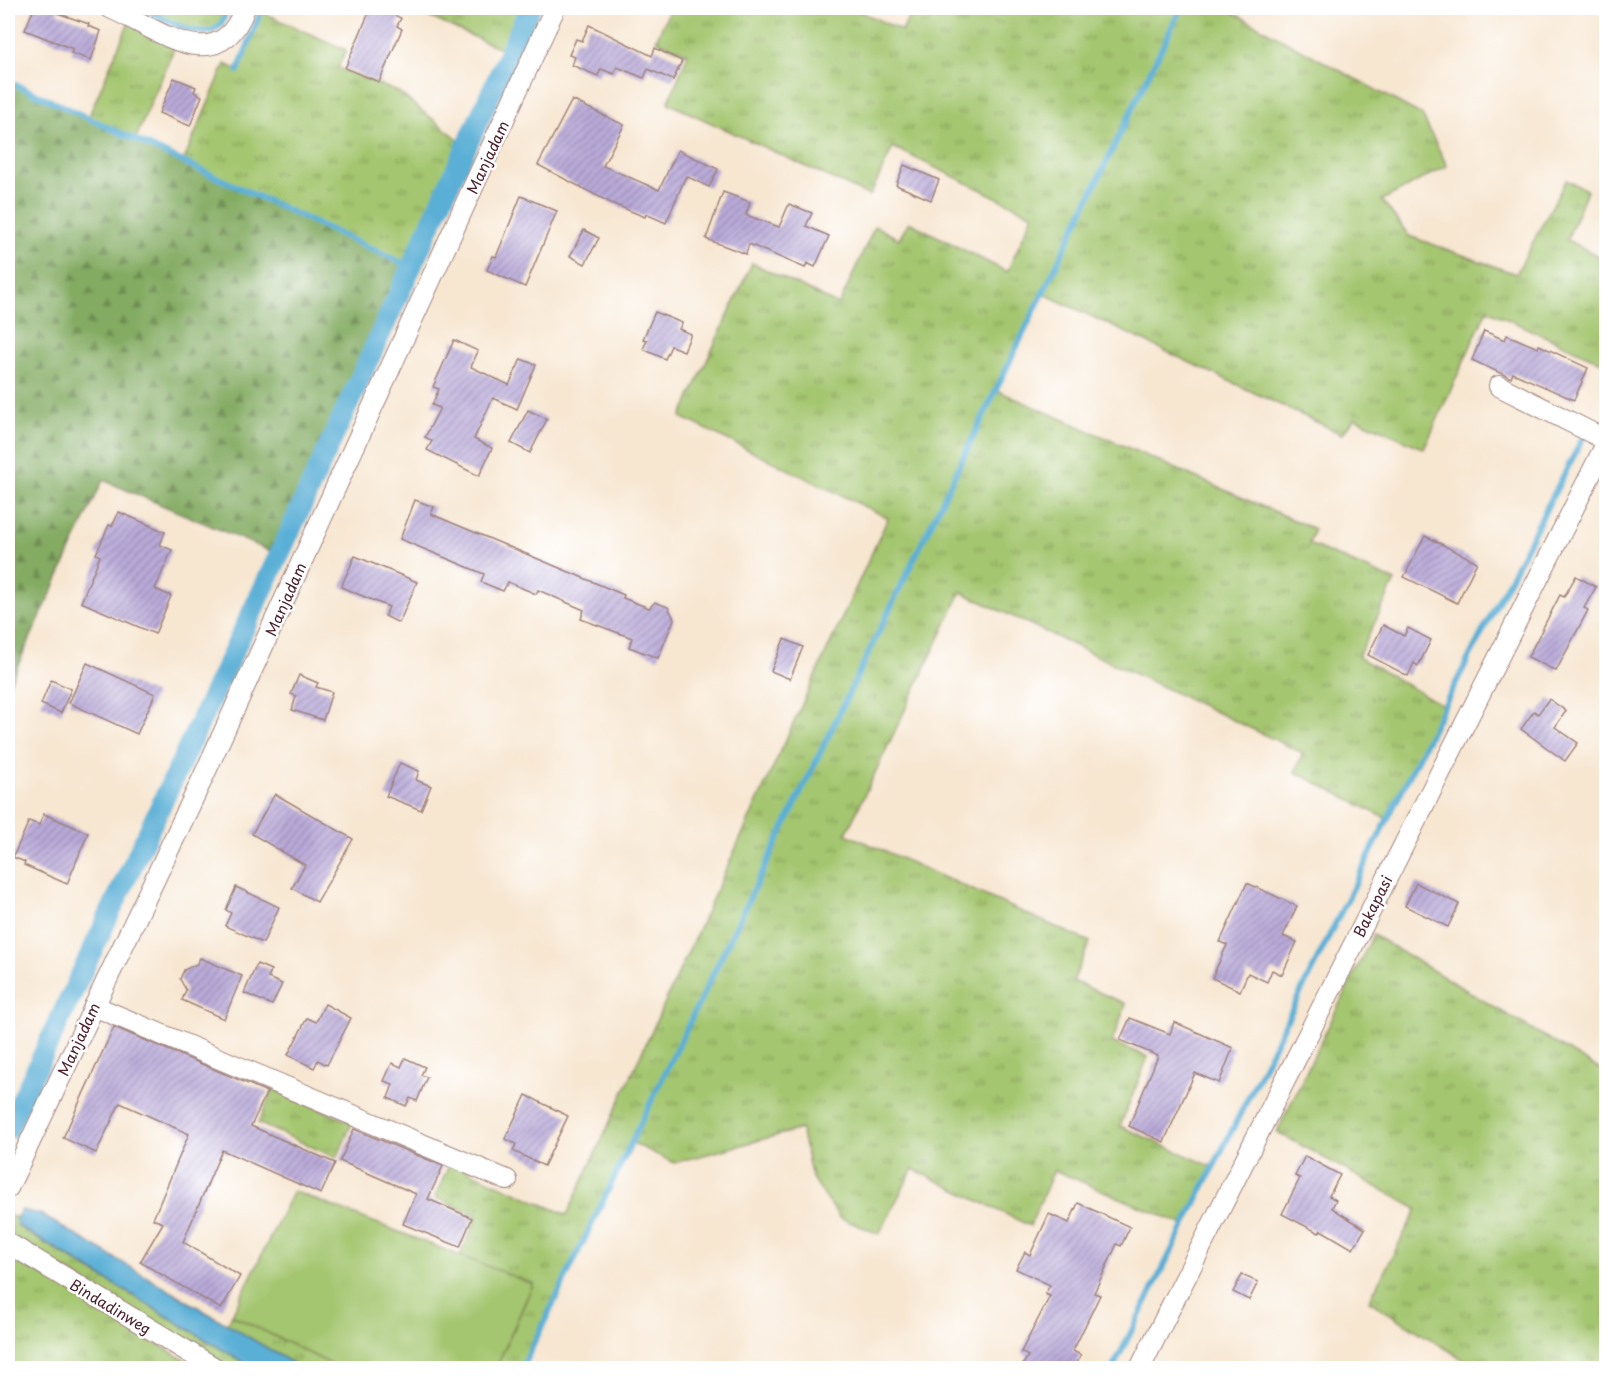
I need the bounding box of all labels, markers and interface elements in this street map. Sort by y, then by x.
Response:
street label: Manjadam [460,117,514,197]
street label: Manjadam [259,559,311,639]
street label: Bakapasi [1347,871,1397,941]
street label: Manjadam [51,999,105,1079]
street label: Bindadinweg [66,1273,156,1339]

